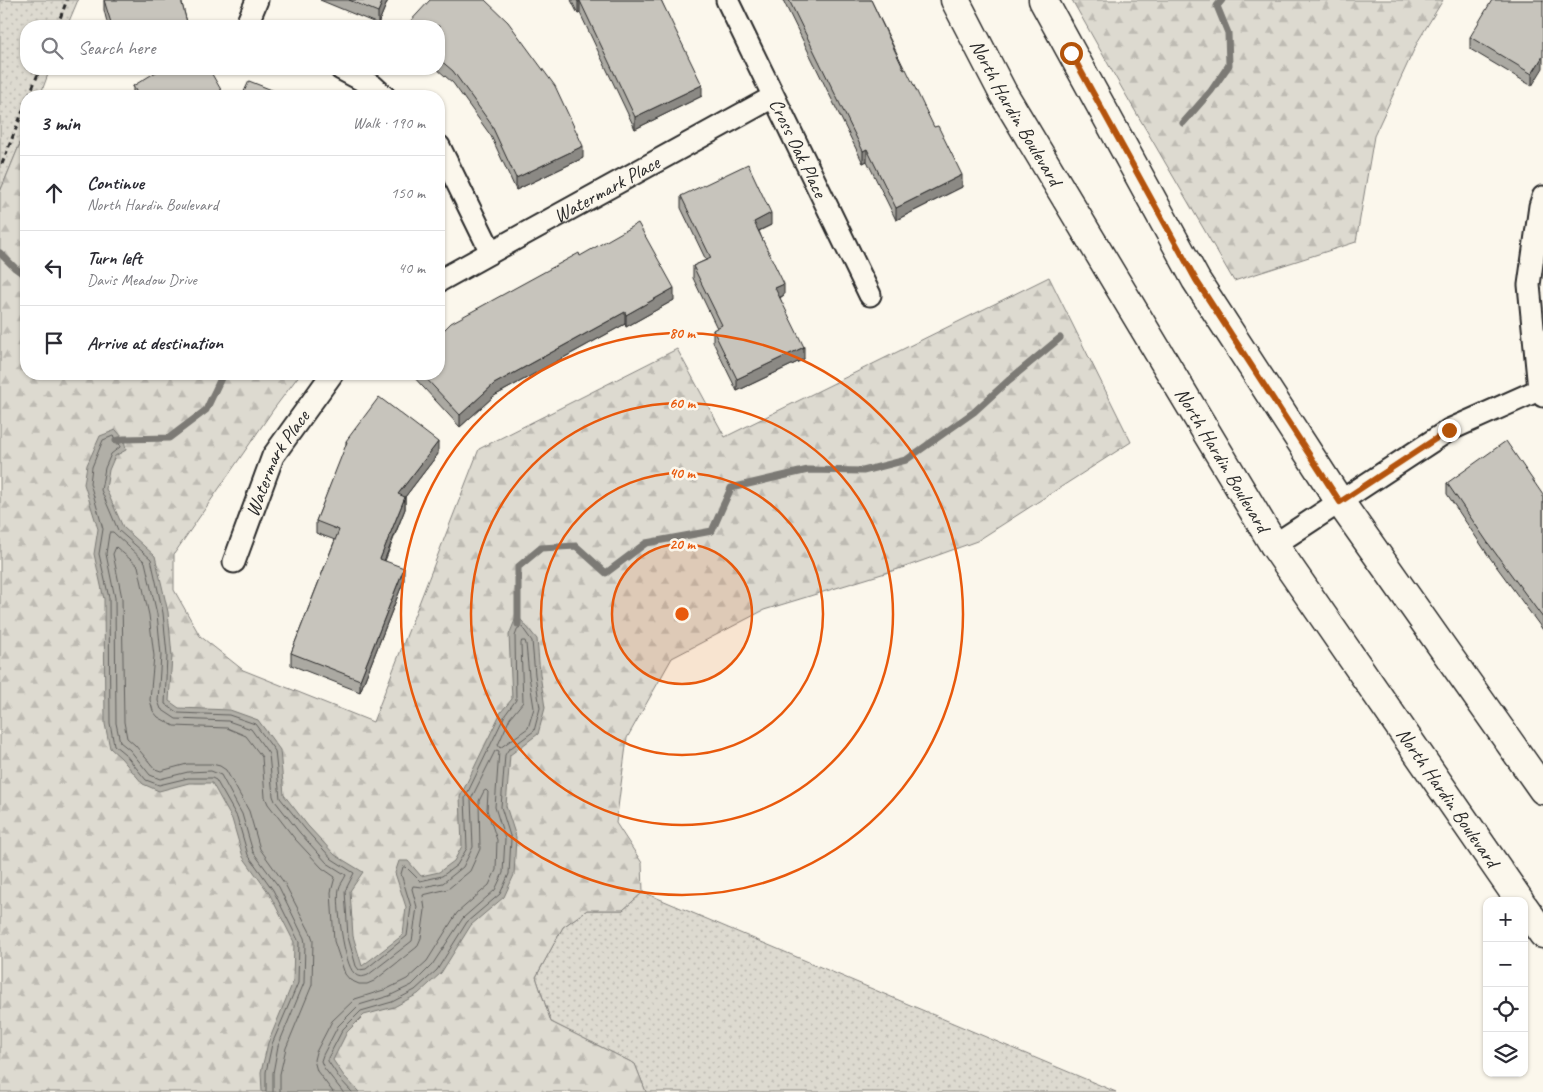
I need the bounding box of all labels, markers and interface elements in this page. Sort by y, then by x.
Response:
search box [20,20,445,75]
icon: search [38,34,66,62]
street label: North Hardin Boulevard [965,35,1070,192]
text: Search here [78,36,155,60]
route start [1060,42,1083,65]
street label: Cross Oak Place [764,94,834,203]
text: 3 min [40,110,80,136]
text: Walk · 190 m [353,113,425,133]
street label: Watermark Place [549,149,665,228]
text: Continue [87,171,144,195]
icon: ahead [40,179,68,207]
text: 150 m [391,183,425,203]
text: North Hardin Boulevard [87,195,218,215]
text: Turn left [87,246,142,270]
icon: left [40,254,68,282]
text: 40 m [398,258,425,278]
text: Davis Meadow Drive [87,270,197,290]
text: 80 m [669,324,696,343]
icon: arrive [40,329,68,357]
text: Arrive at destination [87,331,223,355]
street label: North Hardin Boulevard [1170,383,1277,539]
text: 60 m [669,394,696,413]
street label: Watermark Place [239,404,315,520]
route end [1438,419,1461,442]
text: 40 m [669,464,696,483]
text: 20 m [669,535,696,554]
centre of rings [673,605,691,623]
street label: North Hardin Boulevard [1391,722,1507,874]
map controls [1483,897,1528,1077]
button: + [1483,897,1528,942]
button: − [1483,942,1528,987]
button: locate [1483,987,1528,1032]
button: layers [1483,1032,1528,1077]

